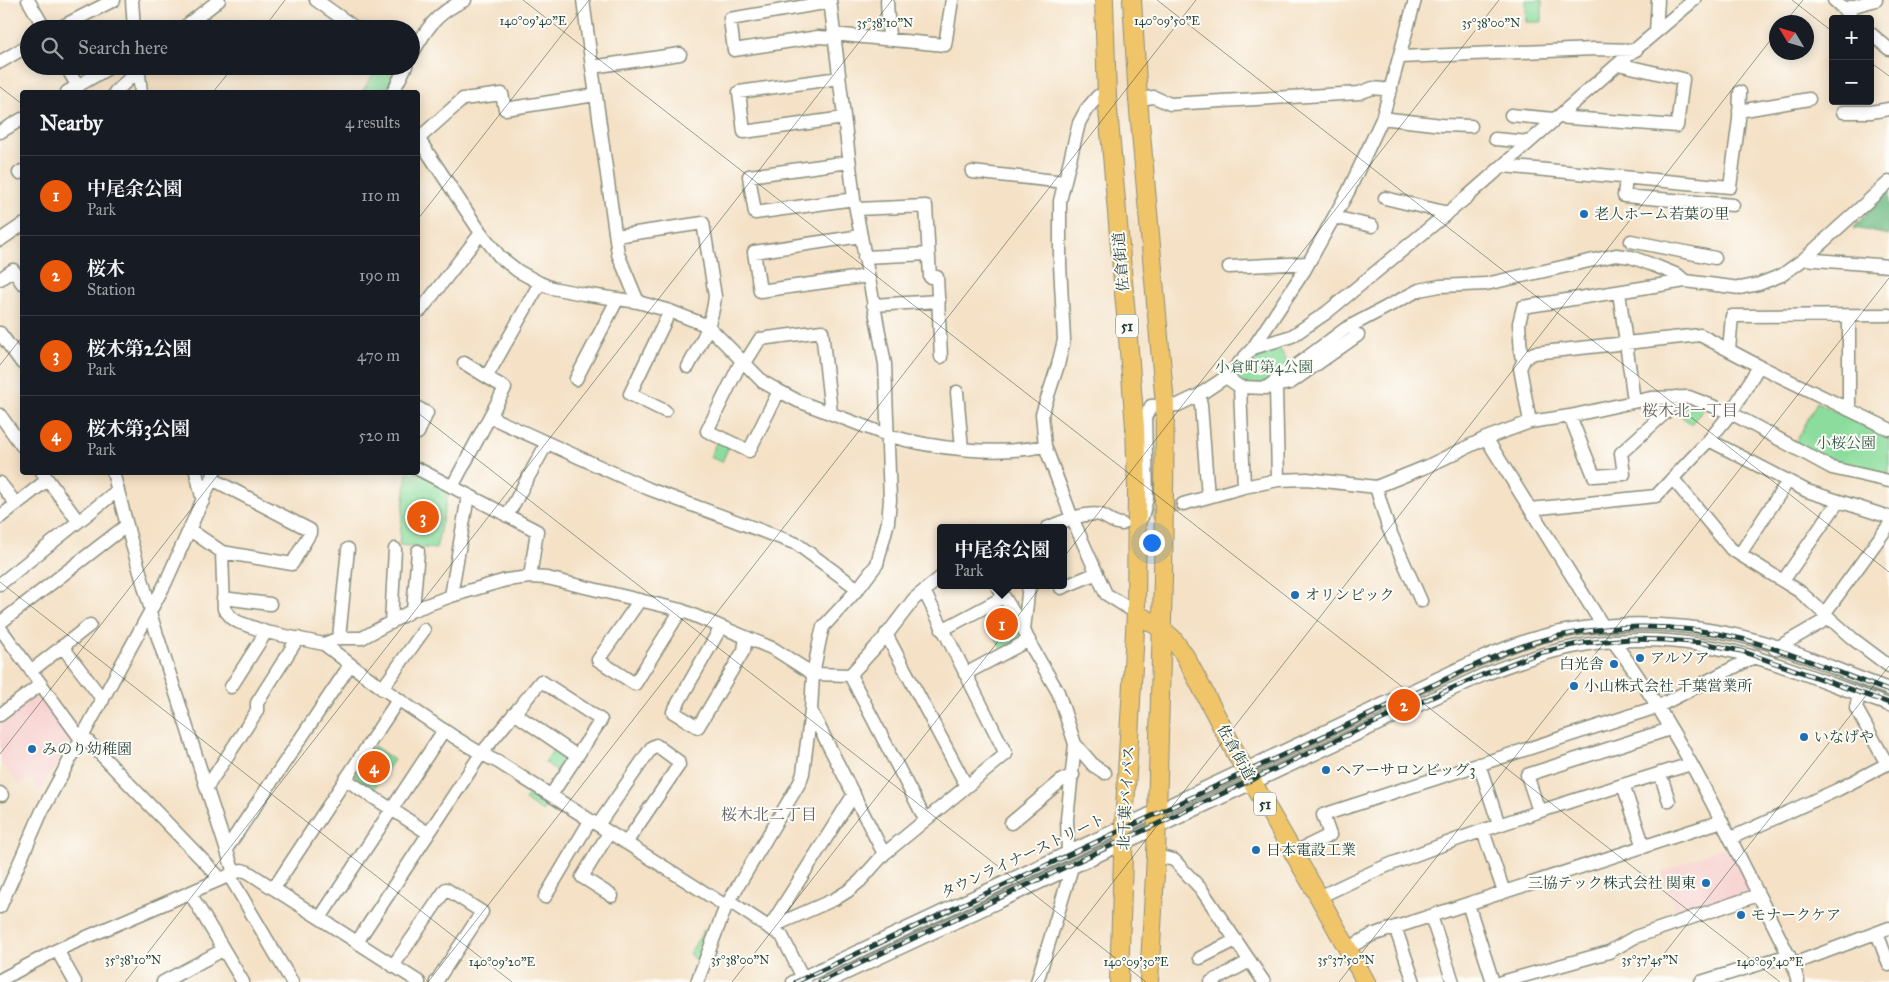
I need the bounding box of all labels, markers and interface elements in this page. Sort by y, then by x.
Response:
text: 140°09'40"E [499,14,567,28]
text: 140°09'50"E [1134,14,1200,28]
north arrow [1769,15,1814,60]
map controls [1829,15,1874,105]
button: + [1829,15,1874,60]
text: 35°38'10"N [857,16,913,30]
text: 35°38'00"N [1462,16,1520,30]
search box [20,20,420,75]
icon: search [38,34,66,62]
text: Search here [78,36,168,59]
button: − [1829,60,1874,105]
text: Nearby [40,110,103,136]
text: 4 results [345,113,400,132]
text: 中尾余公園 [87,177,182,200]
text: 1 [53,186,59,205]
text: 110 m [361,186,400,205]
text: Park [87,200,116,219]
place label: 老人ホーム若葉の里 [1594,205,1729,223]
marker: 老人ホーム若葉の里 [1578,208,1590,220]
street label: 佐倉街道 [1109,231,1133,293]
text: 桜木 [87,257,125,280]
text: 2 [52,266,60,285]
text: 190 m [359,266,400,285]
text: Station [87,280,135,299]
road number: 51 [1116,314,1138,338]
text: 桜木第2公園 [87,337,191,360]
text: 3 [53,346,59,365]
text: 470 m [357,346,400,365]
park label: 小倉町第4公園 [1215,358,1313,376]
text: Park [87,360,116,379]
district label: 桜木北一丁目 [1642,401,1738,420]
text: 桜木第3公園 [87,417,190,440]
text: 4 [52,426,60,445]
text: 520 m [358,426,400,445]
park label: 小桜公園 [1816,434,1876,452]
text: Park [87,440,116,459]
pin: 3 [407,498,439,536]
popup [937,524,1067,589]
your location [1139,530,1165,556]
text: 中尾余公園 [954,538,1050,561]
text: Park [954,561,983,580]
place label: オリンピック [1305,586,1394,604]
marker: オリンピック [1289,589,1301,601]
pin: 1 [986,605,1018,643]
place label: アルソア [1650,649,1709,667]
marker: アルソア [1634,652,1646,664]
place label: 白光舎 [1559,655,1604,673]
marker: 白光舎 [1608,658,1620,670]
place label: 小山株式会社 千葉営業所 [1584,677,1752,695]
marker: 小山株式会社 千葉営業所 [1568,680,1580,692]
pin: 2 [1388,686,1420,724]
street label: 佐倉街道 [1214,721,1258,783]
place label: いなげや [1814,728,1874,746]
marker: いなげや [1798,731,1810,743]
place label: みのり幼稚園 [42,740,132,758]
marker: みのり幼稚園 [26,743,38,755]
street label: 北千葉バイパス [1114,745,1138,851]
pin: 4 [358,748,390,786]
place label: ヘアーサロンビッグ3 [1336,761,1476,779]
marker: ヘアーサロンビッグ3 [1320,764,1332,776]
road number: 51 [1254,792,1276,816]
district label: 桜木北二丁目 [721,805,817,824]
street label: タウンライナーストリート [938,810,1108,902]
place label: 日本電設工業 [1266,841,1356,859]
marker: 日本電設工業 [1250,844,1262,856]
place label: 三協テック株式会社 関東 [1528,874,1696,892]
marker: 三協テック株式会社 関東 [1700,877,1712,889]
place label: モナークケア [1751,906,1841,924]
marker: モナークケア [1735,909,1747,921]
text: 35°38'10"N [105,953,161,967]
text: 35°38'00"N [711,953,769,967]
text: 35°37'50"N [1317,953,1375,967]
text: 35°37'45"N [1622,953,1678,967]
text: 140°09'20"E [469,955,536,969]
text: 140°09'30"E [1103,955,1169,969]
text: 140°09'40"E [1736,955,1804,969]

